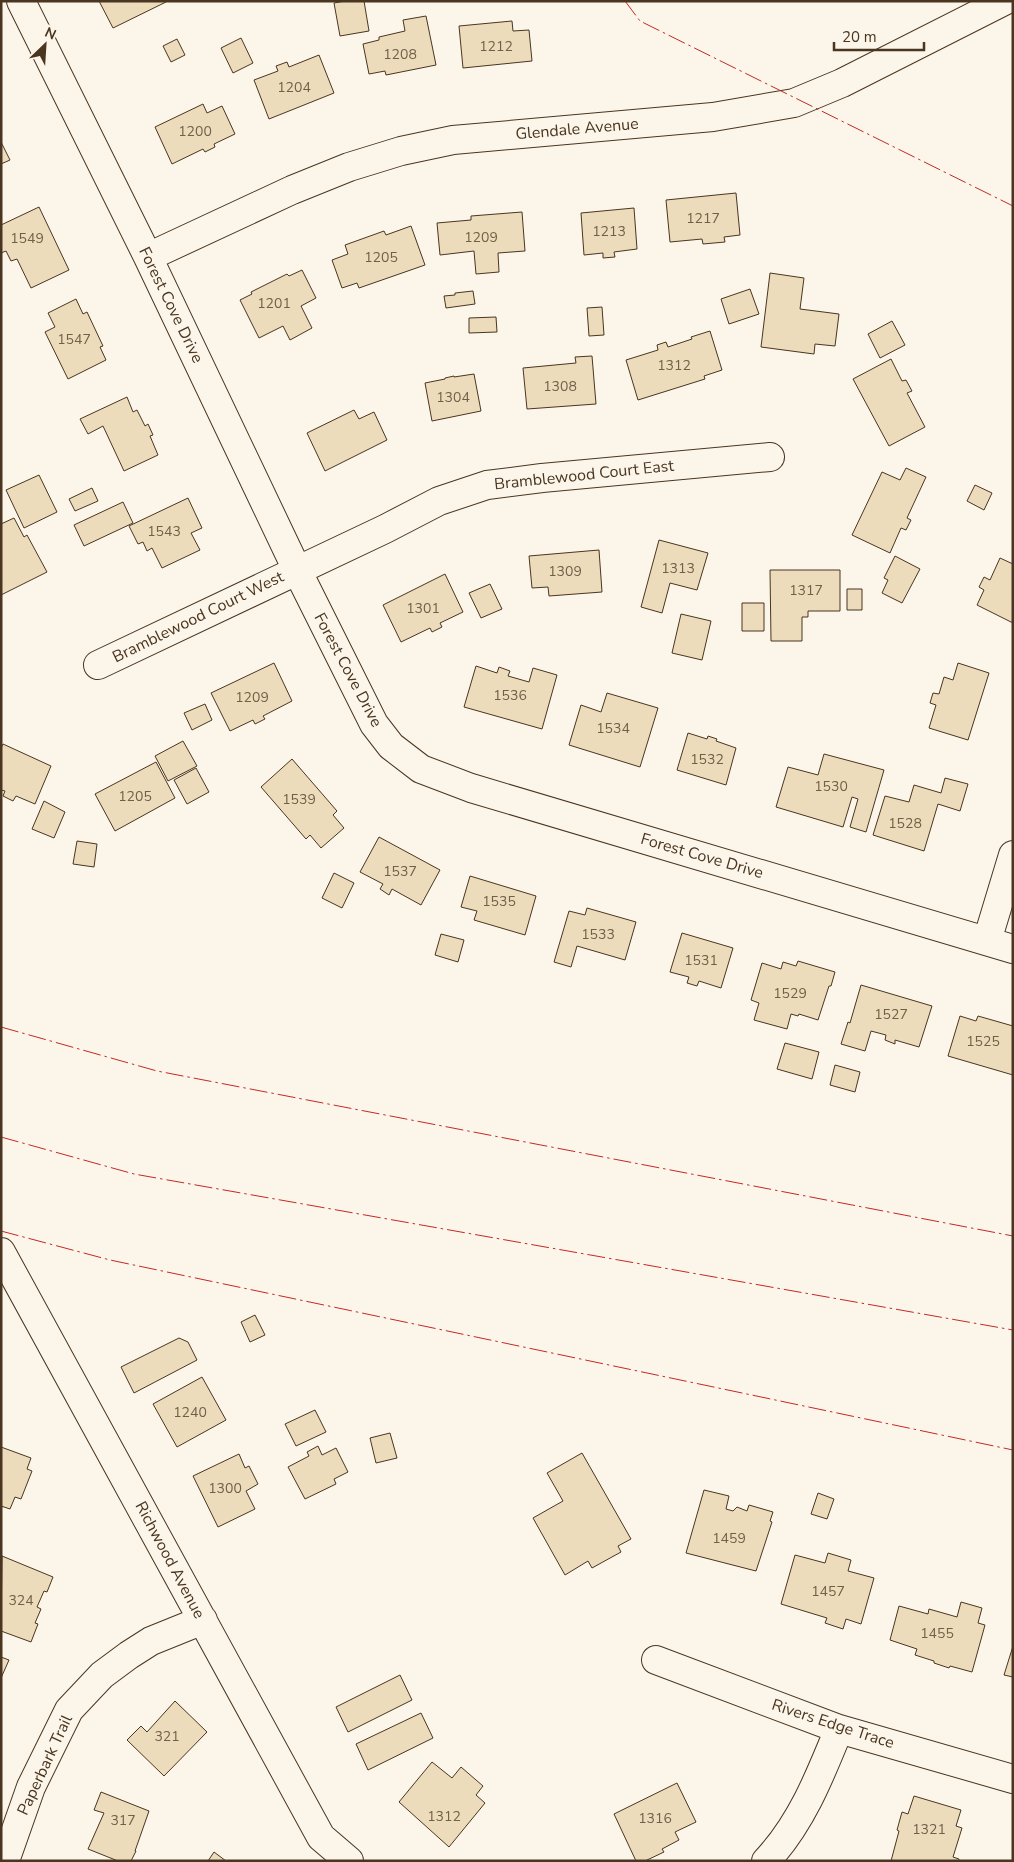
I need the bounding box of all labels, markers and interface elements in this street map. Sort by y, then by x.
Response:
north arrow [20,20,70,70]
scale bar [834,20,924,52]
text: N [42,23,59,44]
text: 20 m [842,27,877,47]
house number: 1212 [479,37,513,56]
house number: 1208 [383,45,417,64]
house number: 1204 [277,78,311,97]
street label: Glendale Avenue [515,113,639,145]
house number: 1200 [178,122,212,141]
house number: 1217 [686,209,720,228]
house number: 1213 [592,222,626,241]
house number: 1209 [464,228,498,247]
house number: 1549 [10,229,44,248]
street label: Forest Cove Drive [133,243,209,367]
house number: 1205 [364,248,398,267]
house number: 1201 [257,294,291,313]
house number: 1547 [57,330,91,349]
house number: 1312 [657,356,691,375]
house number: 1308 [543,377,577,396]
house number: 1304 [436,388,470,407]
street label: Bramblewood Court East [493,455,675,495]
house number: 1543 [147,522,181,541]
house number: 1313 [661,559,695,578]
house number: 1309 [548,562,582,581]
street label: Bramblewood Court West [109,566,288,668]
house number: 1317 [789,581,823,600]
house number: 1301 [406,599,440,618]
street label: Forest Cove Drive [309,609,387,731]
house number: 1536 [493,686,527,705]
house number: 1209 [235,688,269,707]
house number: 1534 [596,719,630,738]
house number: 1532 [690,750,724,769]
house number: 1530 [814,777,848,796]
house number: 1205 [118,787,152,806]
house number: 1539 [282,790,316,809]
house number: 1528 [888,814,922,833]
street label: Forest Cove Drive [638,828,766,884]
house number: 1537 [383,862,417,881]
house number: 1535 [482,892,516,911]
house number: 1533 [581,925,615,944]
house number: 1531 [684,951,718,970]
house number: 1529 [773,984,807,1003]
house number: 1527 [874,1005,908,1024]
house number: 1525 [966,1032,1000,1051]
house number: 1240 [173,1403,207,1422]
house number: 1300 [208,1479,242,1498]
street label: Richwood Avenue [130,1498,210,1622]
house number: 1459 [712,1529,746,1548]
house number: 1457 [811,1582,845,1601]
house number: 324 [8,1591,34,1610]
house number: 1455 [920,1624,954,1643]
street label: Rivers Edge Trace [769,1694,897,1754]
street label: Paperbark Trail [12,1711,78,1819]
house number: 321 [154,1727,180,1746]
house number: 1312 [427,1807,461,1826]
house number: 1316 [638,1809,672,1828]
house number: 317 [110,1811,136,1830]
house number: 1321 [912,1820,946,1839]

